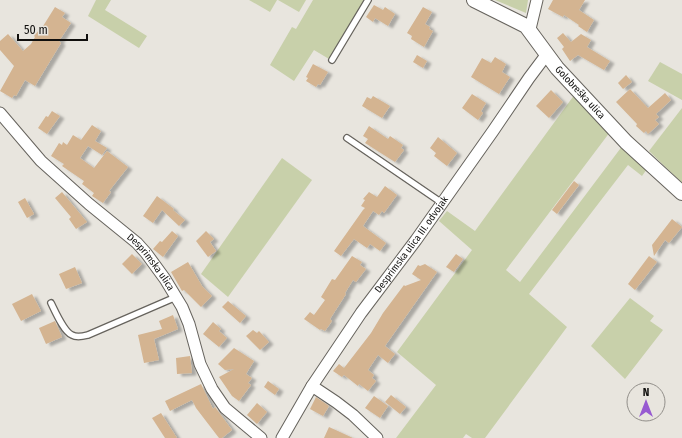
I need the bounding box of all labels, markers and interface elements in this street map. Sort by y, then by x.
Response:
scale bar [18,16,87,42]
text: 50 m [24,23,48,37]
street label: Golobreška ulica [552,64,608,122]
street label: Desprimska ulica III. odvojak [372,194,451,295]
street label: Desprimska ulica [124,231,177,293]
north arrow [626,382,666,422]
text: N [643,386,649,399]

